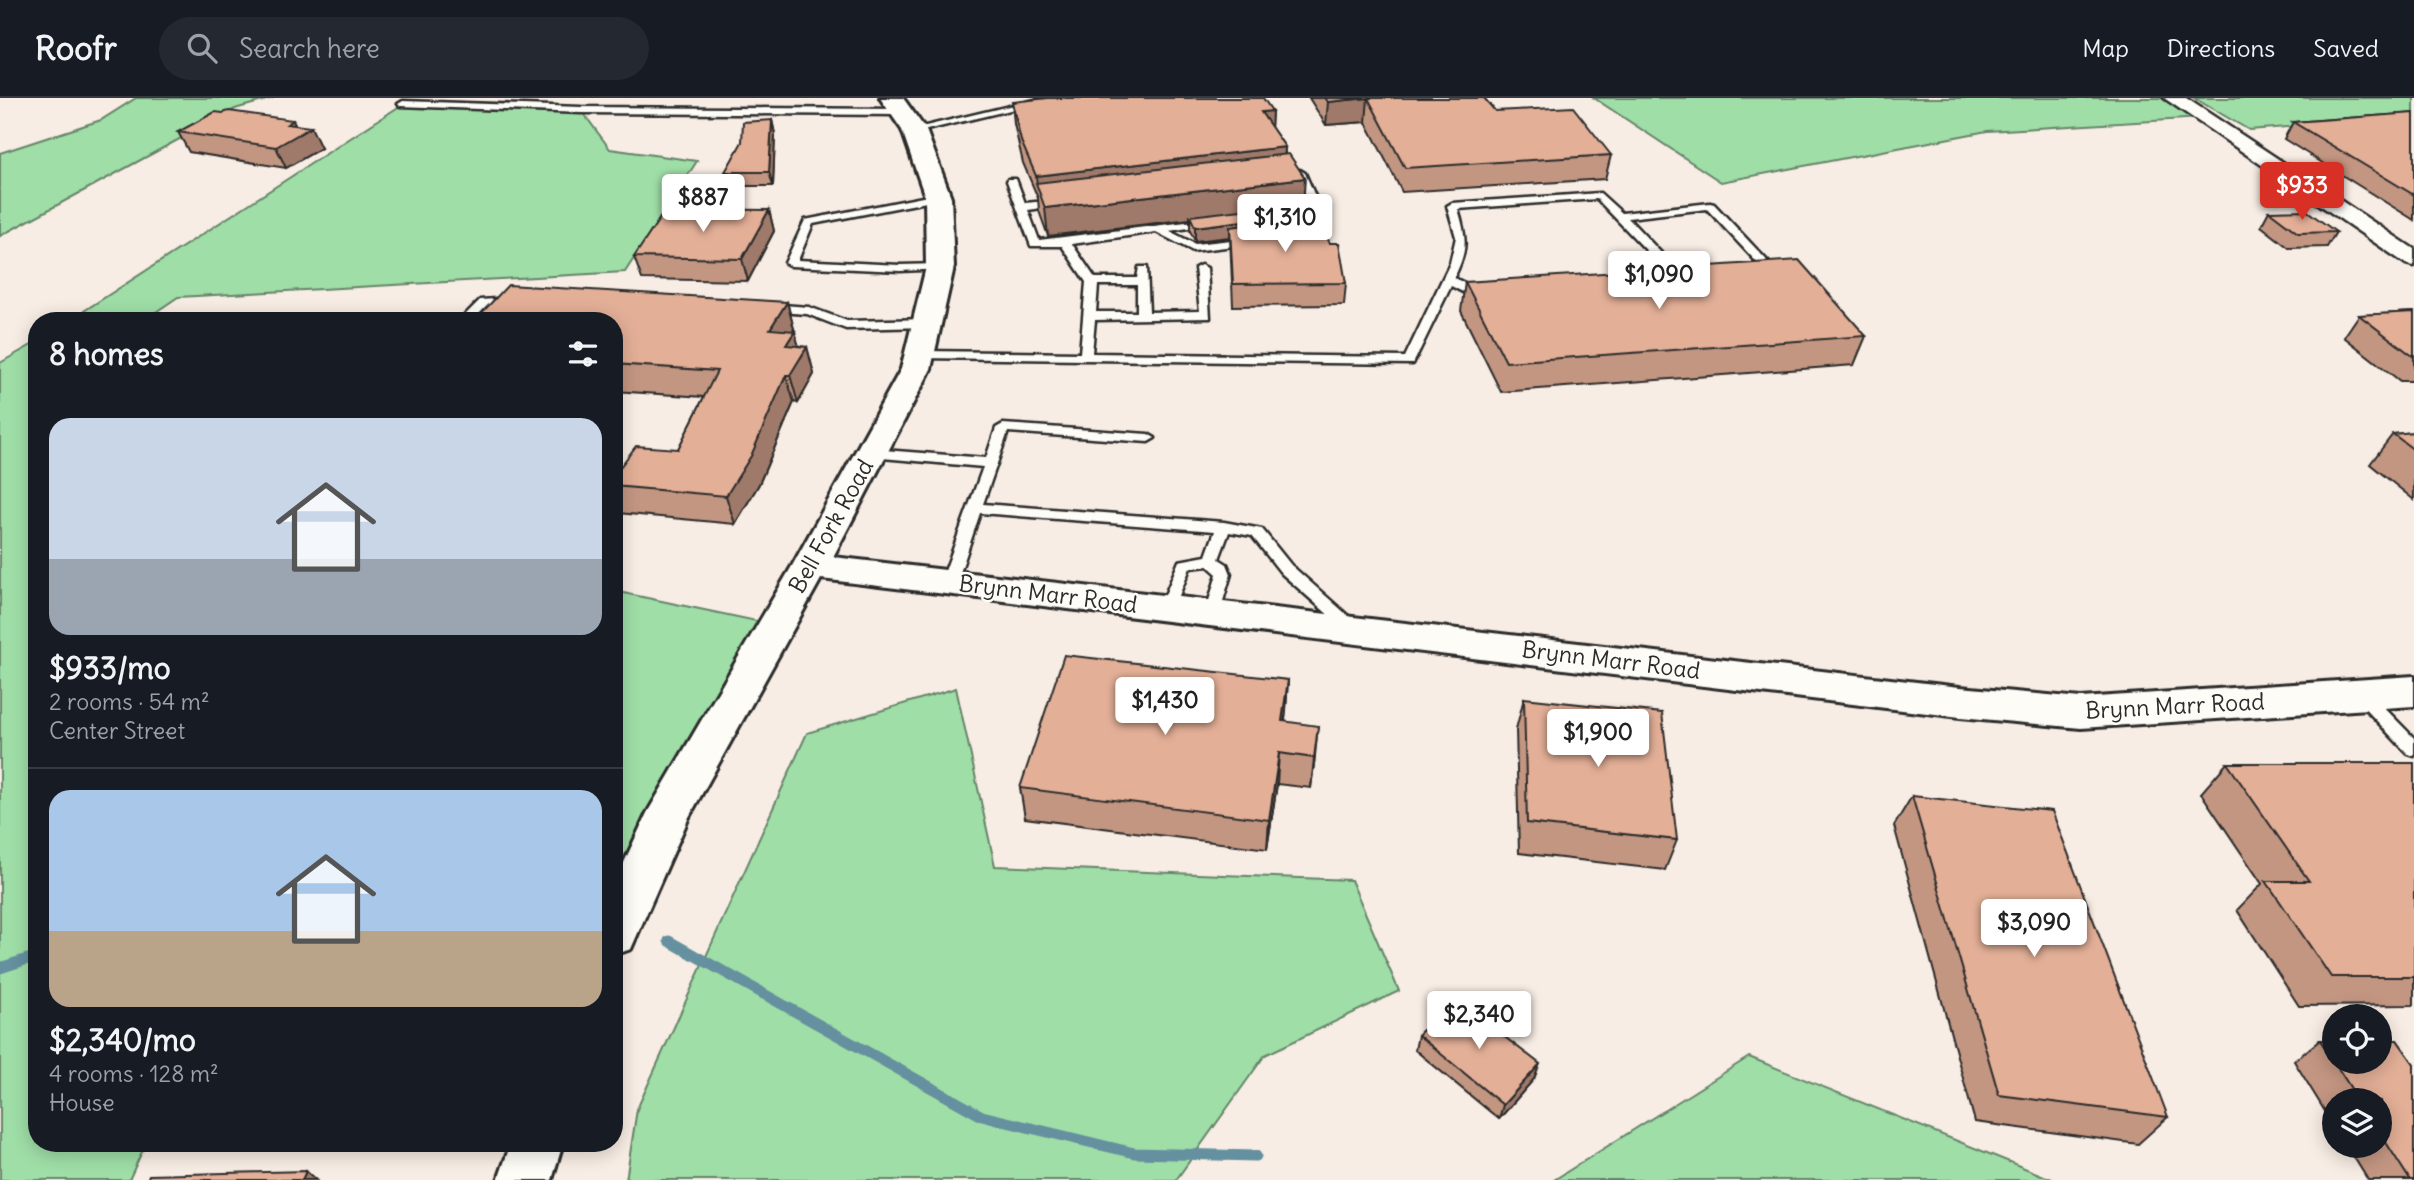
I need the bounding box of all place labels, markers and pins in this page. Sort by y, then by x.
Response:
pin: $933 [2261,162,2343,222]
pin: $887 [662,174,744,234]
pin: $1,310 [1228,194,1342,254]
pin: $1,090 [1602,252,1716,311]
pin: $1,430 [1108,678,1222,737]
pin: $1,900 [1541,710,1655,769]
pin: $3,090 [1977,900,2091,959]
pin: $2,340 [1422,992,1536,1051]

